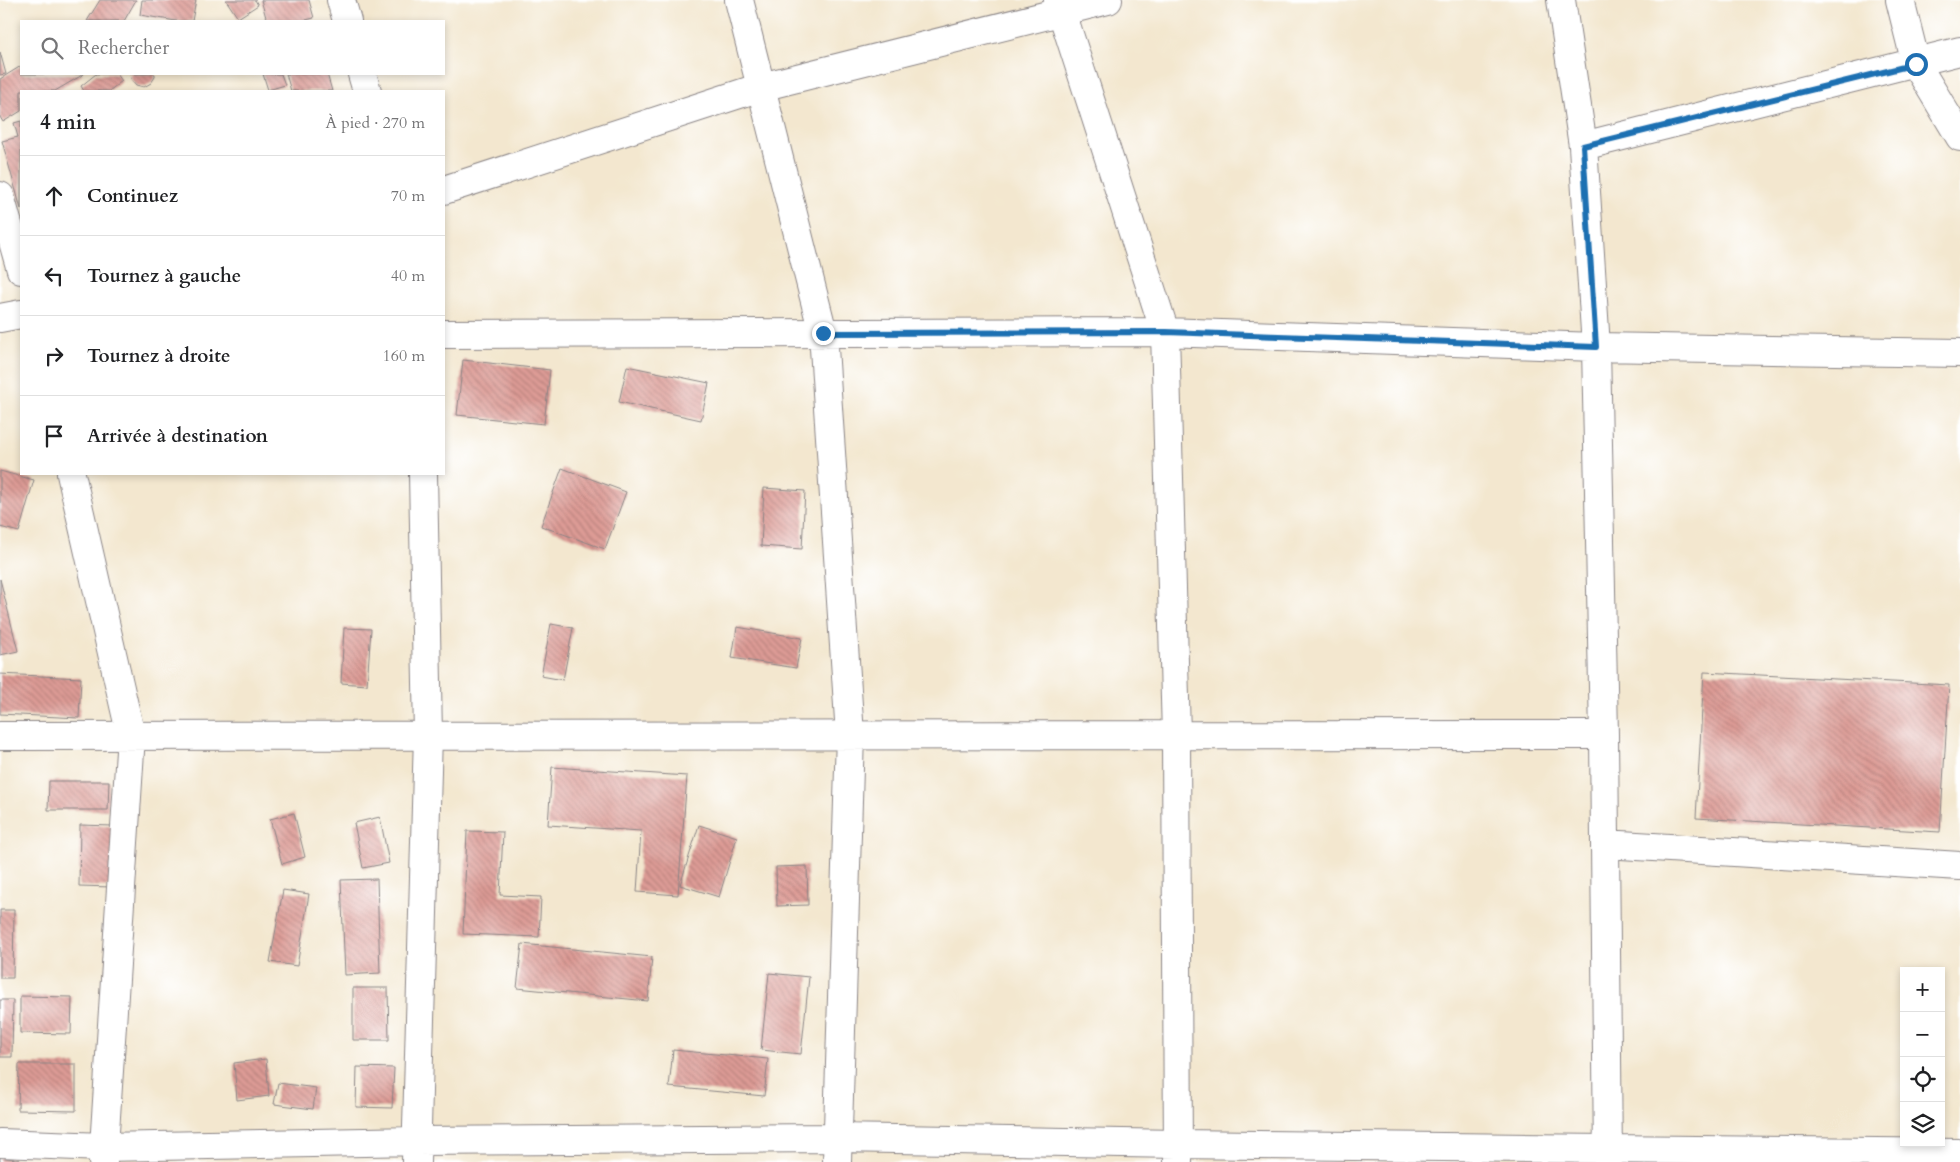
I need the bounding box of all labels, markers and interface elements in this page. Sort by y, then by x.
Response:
search box [20,20,445,75]
icon: search [38,34,66,62]
text: Rechercher [78,35,169,61]
route start [1905,53,1928,76]
text: 4 min [40,108,96,137]
text: À pied · 270 m [325,112,425,134]
icon: ahead [40,182,68,210]
text: Continuez [87,183,178,209]
text: 70 m [391,185,425,207]
icon: left [40,262,68,290]
text: Tournez à gauche [87,263,241,289]
text: 40 m [391,265,425,287]
route end [812,322,835,345]
icon: right [40,342,68,370]
text: Tournez à droite [87,343,230,369]
text: 160 m [383,345,425,367]
icon: arrive [40,422,68,450]
text: Arrivée à destination [87,423,268,449]
map controls [1900,967,1945,1147]
button: + [1900,967,1945,1012]
button: − [1900,1012,1945,1057]
button: locate [1900,1057,1945,1102]
button: layers [1900,1102,1945,1147]

